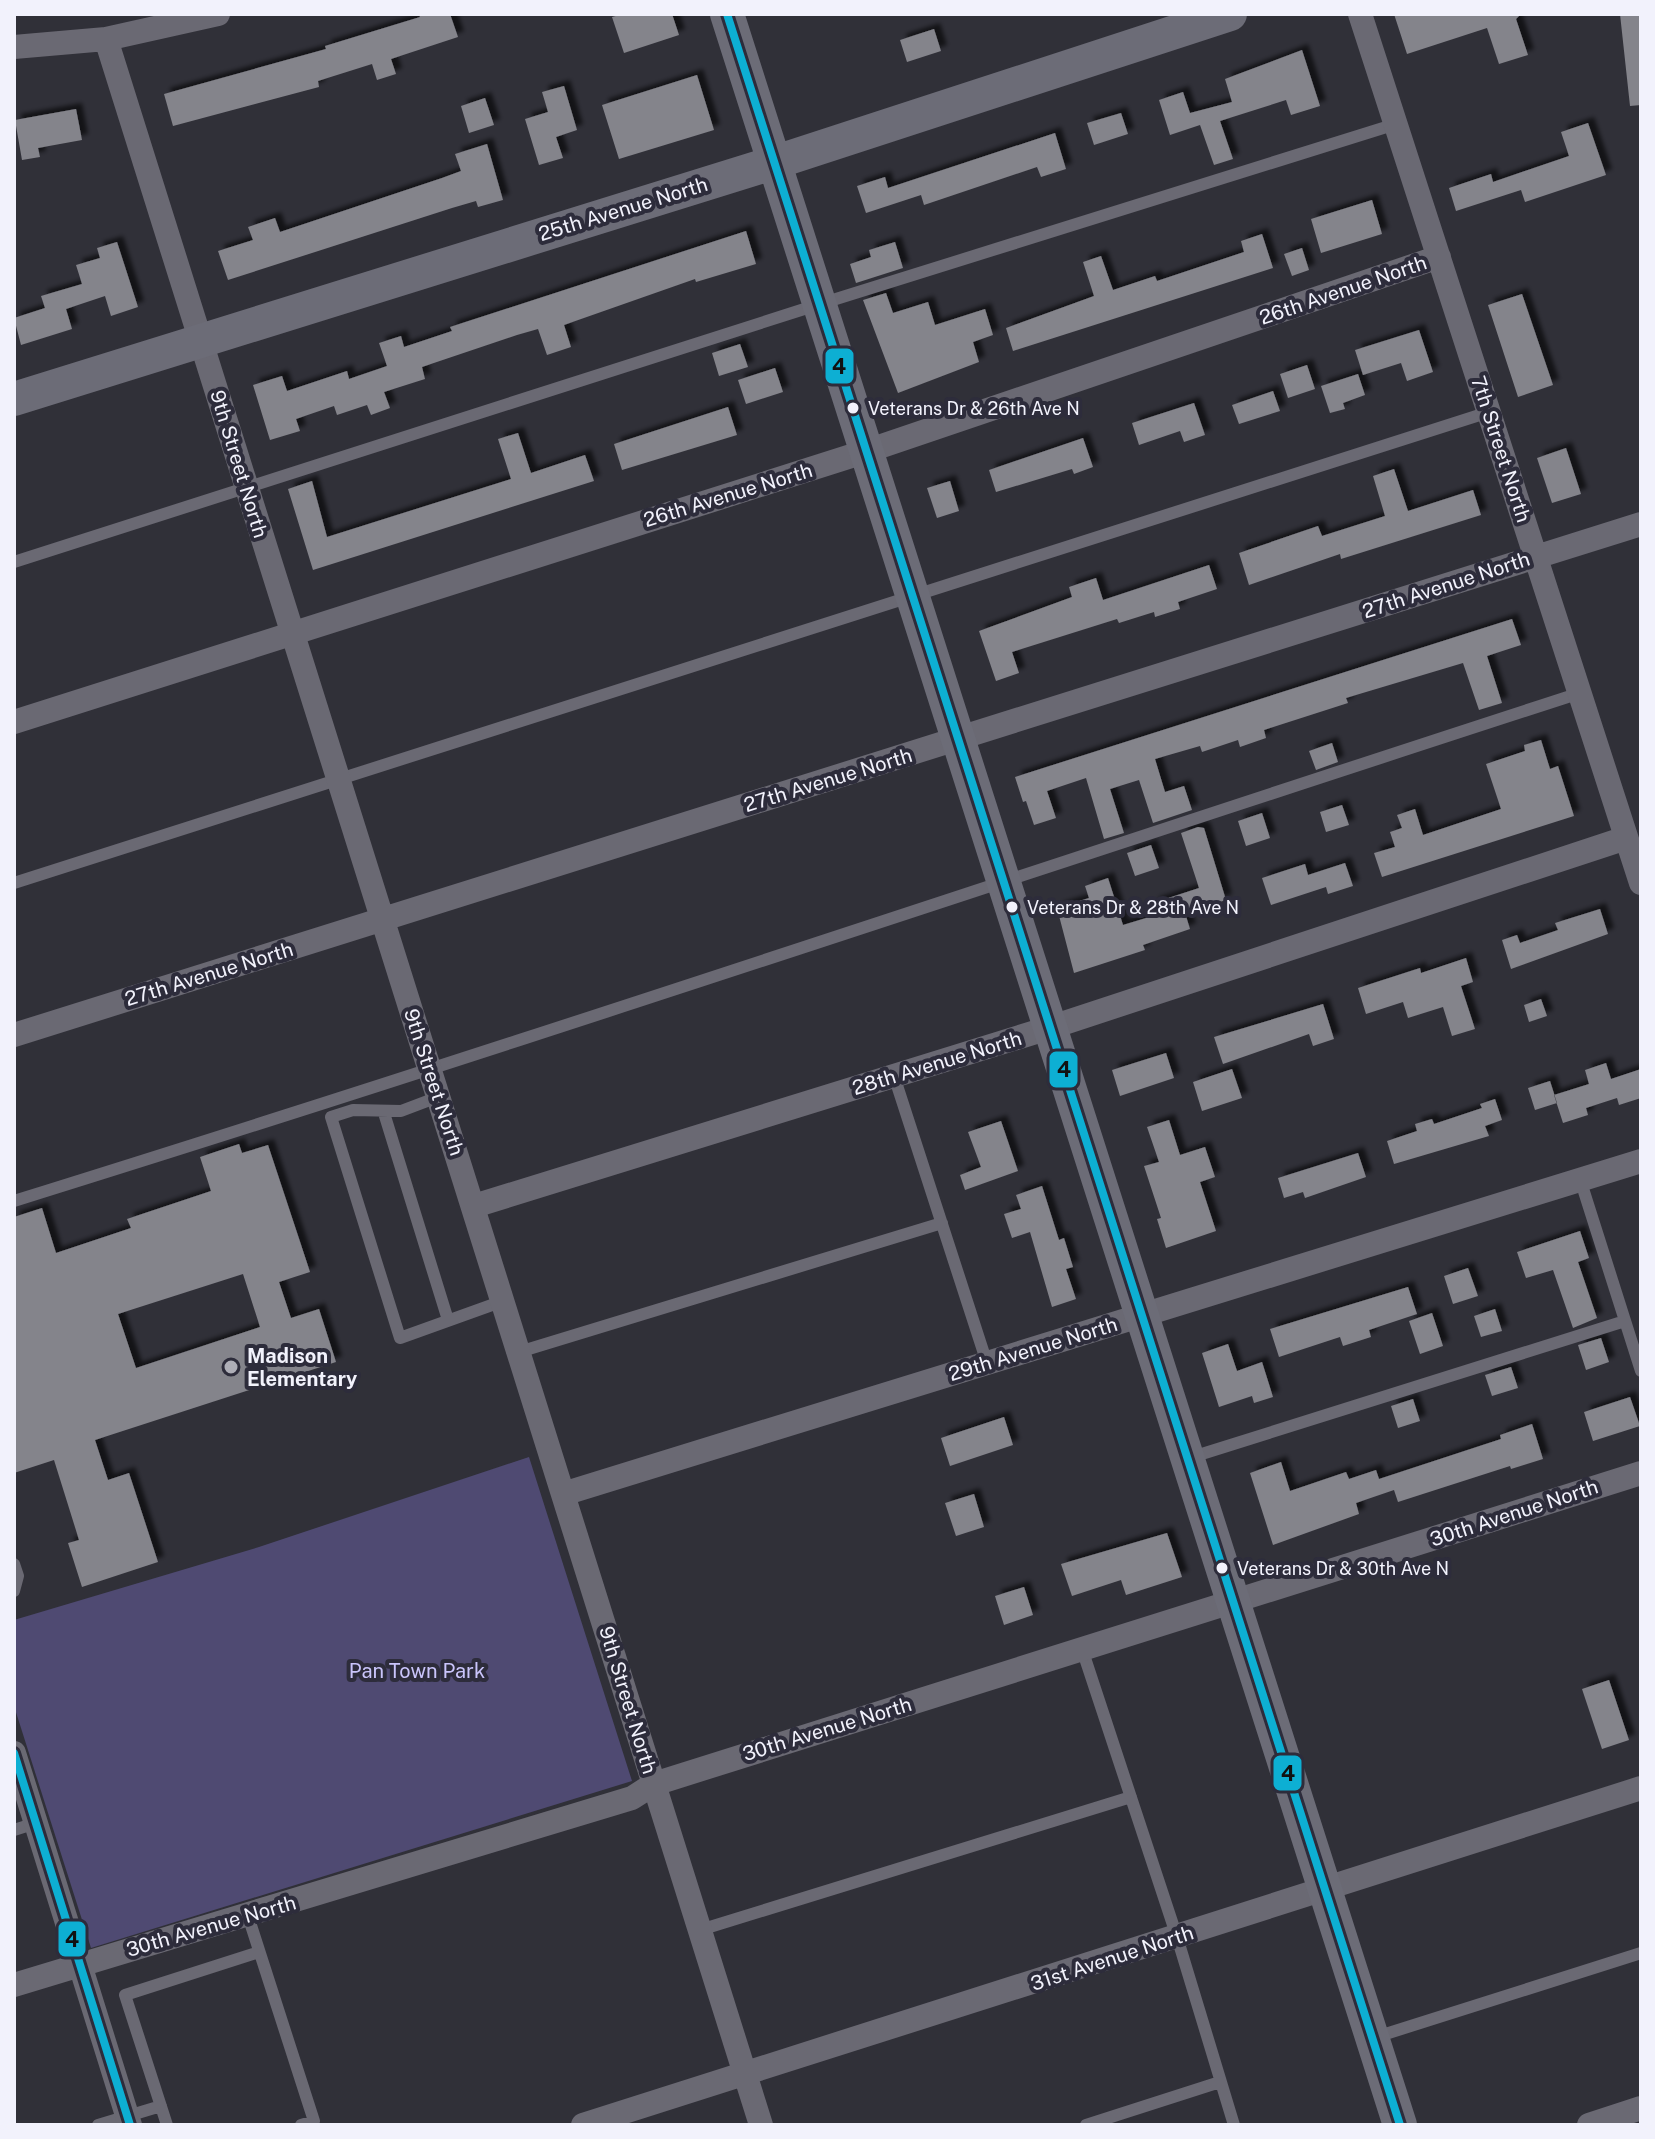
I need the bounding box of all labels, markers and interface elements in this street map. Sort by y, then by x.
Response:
street label: 25th Avenue North [536,172,710,246]
street label: 26th Avenue North [1256,250,1430,330]
line badge: 4 [824,347,855,385]
text: 4 [832,353,846,379]
street label: 7th Street North [1466,373,1536,525]
street label: 9th Street North [205,387,273,541]
place label: Veterans Dr & 26th Ave N [868,398,1080,419]
marker: Veterans Dr & 26th Ave N [845,400,861,416]
street label: 26th Avenue North [641,458,815,532]
street label: 27th Avenue North [1359,547,1533,623]
street label: 27th Avenue North [741,743,915,817]
place label: Veterans Dr & 28th Ave N [1027,897,1239,918]
marker: Veterans Dr & 28th Ave N [1004,899,1020,915]
street label: 27th Avenue North [122,937,296,1011]
street label: 9th Street North [399,1006,469,1158]
street label: 28th Avenue North [850,1026,1024,1100]
line badge: 4 [1048,1050,1079,1089]
text: 4 [1057,1056,1071,1082]
street label: 29th Avenue North [946,1312,1120,1386]
place label: Madison Elementary [247,1344,357,1391]
marker: Madison Elementary [222,1358,240,1376]
street label: 30th Avenue North [1427,1474,1601,1552]
place label: Veterans Dr & 30th Ave N [1237,1558,1449,1579]
marker: Veterans Dr & 30th Ave N [1214,1560,1230,1576]
street label: 9th Street North [594,1623,662,1777]
park label: Pan Town Park [349,1659,485,1683]
street label: 30th Avenue North [740,1692,914,1766]
line badge: 4 [1272,1754,1303,1792]
text: 4 [1281,1760,1295,1786]
street label: 30th Avenue North [123,1890,299,1962]
line badge: 4 [57,1920,87,1958]
street label: 31st Avenue North [1028,1920,1196,1996]
text: 4 [65,1926,79,1952]

